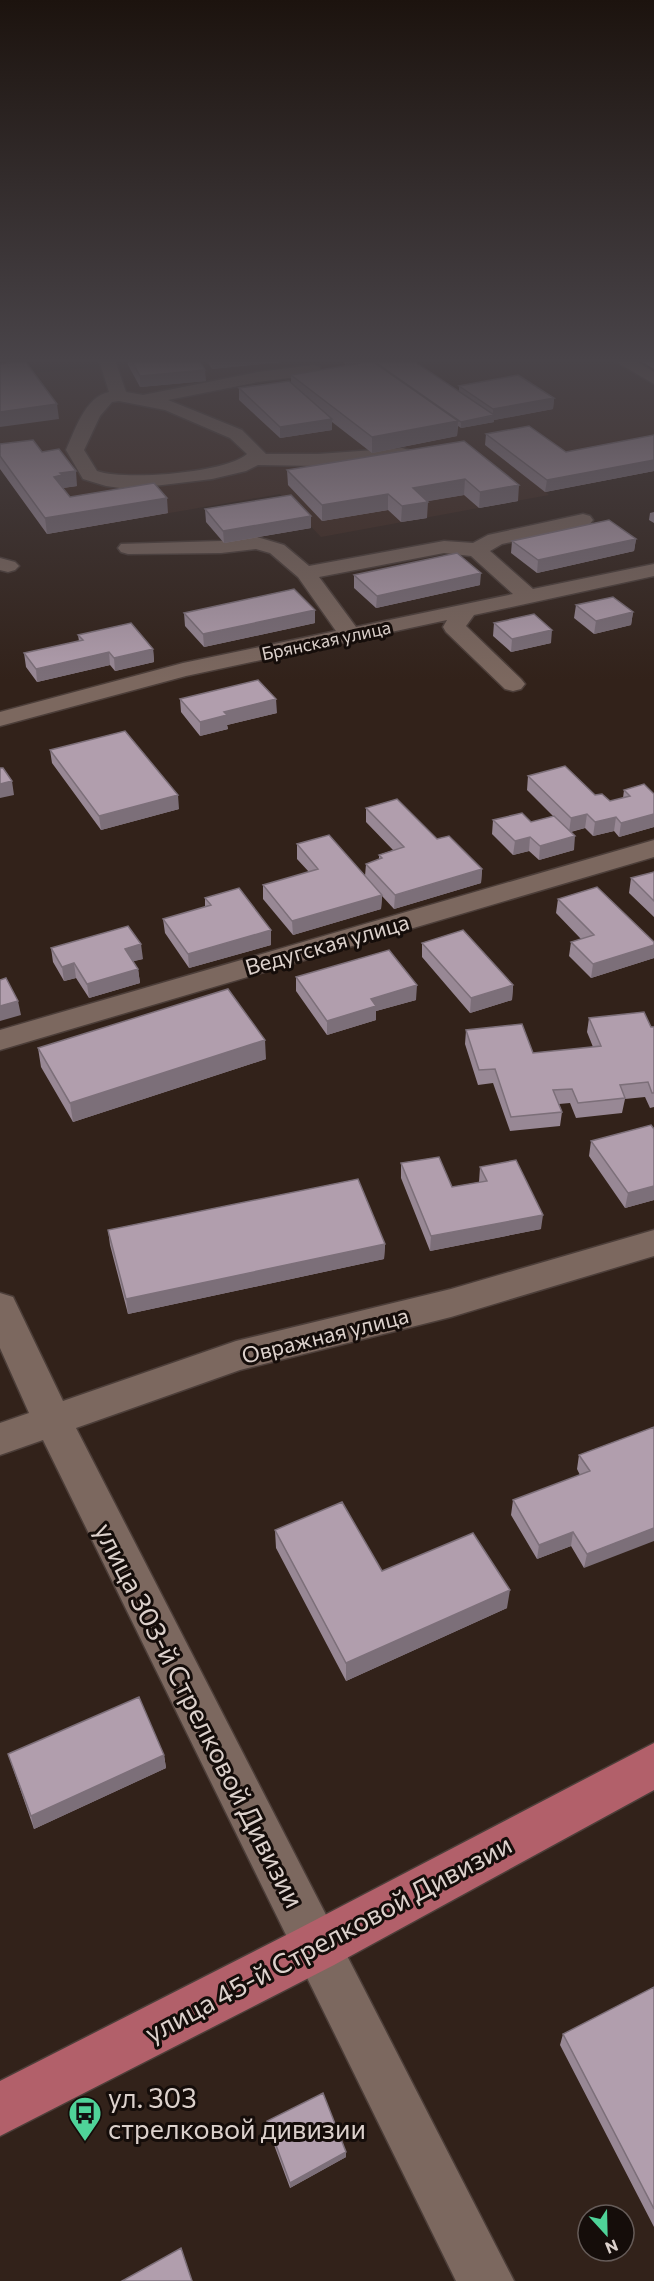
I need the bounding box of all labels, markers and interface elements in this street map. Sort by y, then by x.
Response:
street label: Брянская улица [259,616,393,664]
street label: Ведугская улица [242,908,412,980]
street label: Овражная улица [239,1301,411,1369]
street label: улица 303-й Стрелковой Дивизии [88,1517,312,1913]
street label: улица 45-й Стрелковой Дивизии [139,1827,517,2049]
place label: ул. 303 стрелковой дивизии [108,2081,366,2145]
bus stop icon: ул. 303 стрелковой дивизии [67,2095,103,2142]
north arrow [576,2203,636,2263]
text: N [603,2236,621,2258]

